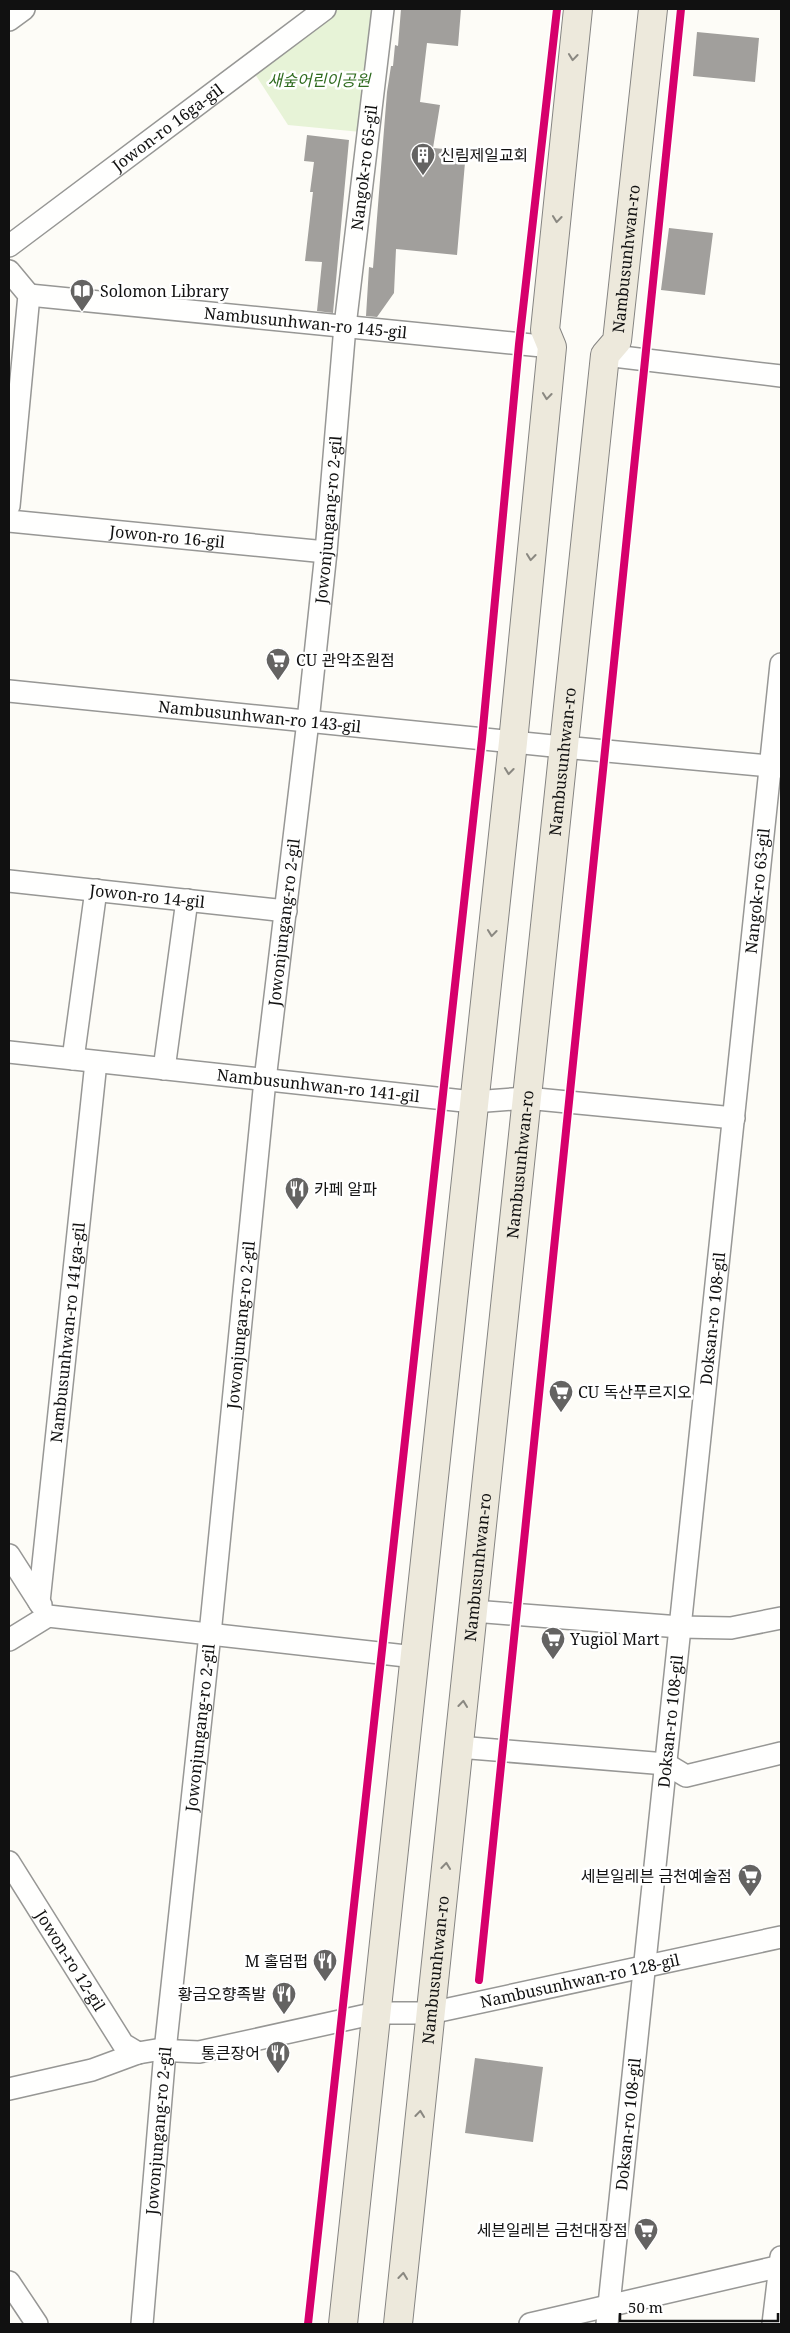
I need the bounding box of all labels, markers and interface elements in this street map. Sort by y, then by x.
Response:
one-way arrow [568,54,579,62]
park label: 새숲어린이공원 [267,69,372,91]
street label: Jowon-ro 16ga-gil [107,78,227,177]
street label: Nangok-ro 65-gil [346,104,382,232]
building icon: 신림제일교회 [410,142,436,176]
place label: 신림제일교회 [440,144,528,166]
street label: Nambusunhwan-ro [607,183,645,334]
one-way arrow [551,215,562,223]
library icon: Solomon Library [69,278,95,312]
place label: Solomon Library [100,280,230,302]
street label: Nambusunhwan-ro 145-gil [203,301,408,344]
one-way arrow [542,392,553,400]
street label: Jowonjungang-ro 2-gil [309,435,347,606]
street label: Jowon-ro 16-gil [108,520,226,553]
one-way arrow [526,554,537,562]
supermarket icon: CU 관악조원점 [265,647,291,681]
place label: CU 관악조원점 [296,649,395,671]
street label: Nambusunhwan-ro [544,686,581,837]
street label: Nambusunhwan-ro 143-gil [157,695,362,738]
one-way arrow [504,768,515,776]
street label: Nangok-ro 63-gil [740,827,775,955]
street label: Jowonjungang-ro 2-gil [263,837,305,1008]
street label: Jowon-ro 14-gil [87,879,206,913]
one-way arrow [487,929,498,937]
street label: Nambusunhwan-ro 141-gil [216,1063,421,1107]
street label: Nambusunhwan-ro [501,1089,539,1240]
restaurant icon: 카페 알파 [284,1176,310,1210]
place label: 카페 알파 [314,1178,377,1200]
street label: Nambusunhwan-ro 141ga-gil [45,1221,90,1444]
street label: Jowonjungang-ro 2-gil [221,1240,260,1411]
street label: Doksan-ro 108-gil [695,1251,730,1386]
supermarket icon: CU 독산푸르지오 [548,1379,574,1413]
place label: CU 독산푸르지오 [578,1381,692,1403]
street label: Nambusunhwan-ro [459,1492,496,1642]
supermarket icon: Yugiol Mart [540,1626,566,1660]
place label: Yugiol Mart [569,1628,660,1650]
street label: Jowonjungang-ro 2-gil [180,1643,220,1814]
street label: Doksan-ro 108-gil [652,1654,688,1789]
one-way arrow [457,1700,468,1708]
one-way arrow [440,1861,451,1869]
supermarket icon: 세븐일레븐 금천예술점 [737,1863,763,1897]
place label: 세븐일레븐 금천예술점 [581,1865,732,1887]
street label: Nambusunhwan-ro [416,1895,454,2045]
street label: Jowon-ro 12-gil [30,1905,111,2015]
restaurant icon: M 홀덤펍 [312,1948,338,1982]
street label: Nambusunhwan-ro 128-gil [478,1948,682,2013]
place label: M 홀덤펍 [245,1950,308,1972]
restaurant icon: 황금오향족발 [271,1981,297,2015]
place label: 황금오향족발 [178,1983,266,2005]
restaurant icon: 통큰장어 [265,2040,291,2074]
place label: 통큰장어 [201,2042,260,2064]
street label: Jowonjungang-ro 2-gil [140,2045,176,2217]
street label: Doksan-ro 108-gil [610,2057,646,2192]
one-way arrow [414,2110,425,2118]
supermarket icon: 세븐일레븐 금천대장점 [633,2217,659,2251]
place label: 세븐일레븐 금천대장점 [477,2219,628,2241]
one-way arrow [397,2271,408,2279]
scale bar [620,2290,778,2322]
text: 50 m [628,2297,663,2317]

